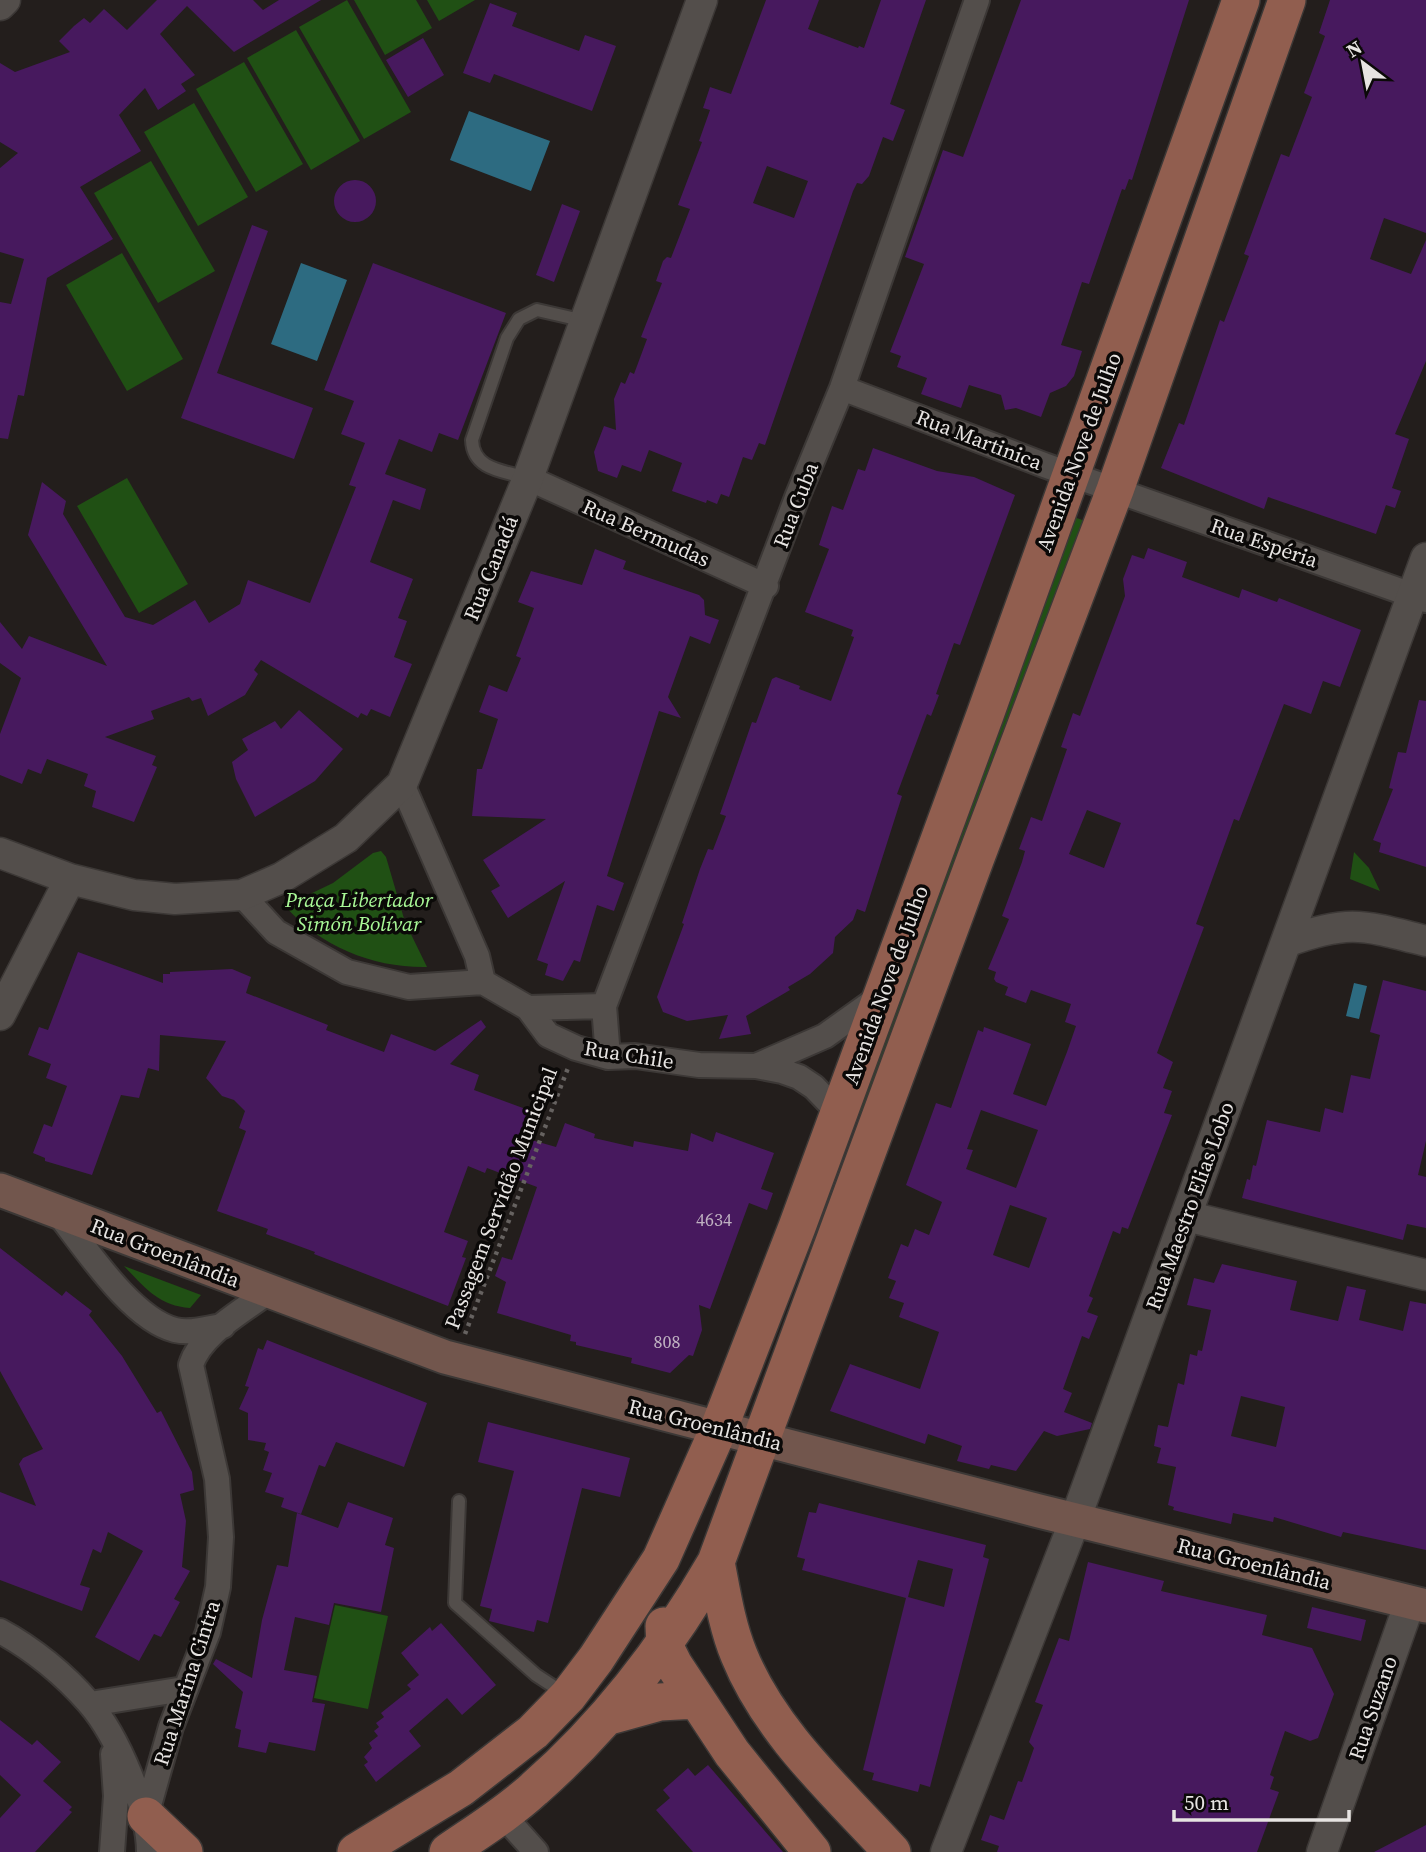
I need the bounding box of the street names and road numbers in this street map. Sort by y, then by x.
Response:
street label: Avenida Nove de Julho [1029,348,1128,555]
street label: Rua Martinica [912,402,1047,477]
street label: Rua Cuba [766,458,825,552]
street label: Rua Bermudas [578,492,714,574]
street label: Rua Canadá [456,511,525,625]
street label: Rua Espéria [1207,511,1322,575]
street label: Avenida Nove de Julho [836,881,935,1088]
street label: Rua Chile [582,1033,676,1076]
street label: Passagem Servidão Municipal [437,1063,564,1333]
street label: Rua Maestro Elias Lobo [1138,1098,1241,1314]
street label: Rua Groenlândia [86,1211,244,1294]
street label: Rua Groenlândia [625,1391,785,1458]
street label: Rua Groenlândia [1174,1530,1334,1597]
street label: Rua Marina Cintra [146,1596,227,1769]
street label: Rua Suzano [1341,1652,1404,1764]

